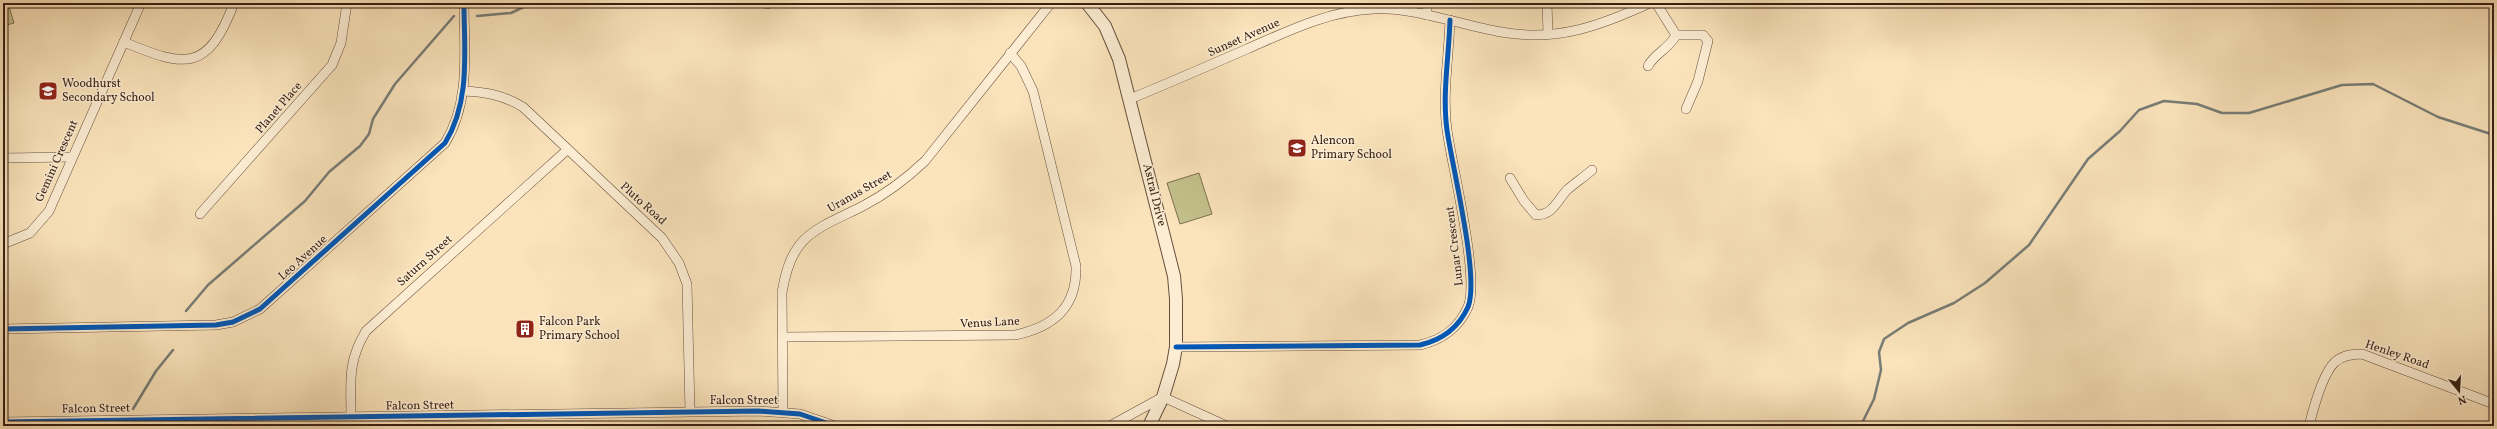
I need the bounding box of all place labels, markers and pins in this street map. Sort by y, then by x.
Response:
place label: Woodhurst Secondary School [62,76,155,106]
school or university icon: Woodhurst Secondary School [37,80,59,102]
place label: Alencon Primary School [1311,133,1392,163]
school or university icon: Alencon Primary School [1286,137,1308,159]
place label: Falcon Park Primary School [539,314,620,344]
building icon: Falcon Park Primary School [514,318,536,340]

